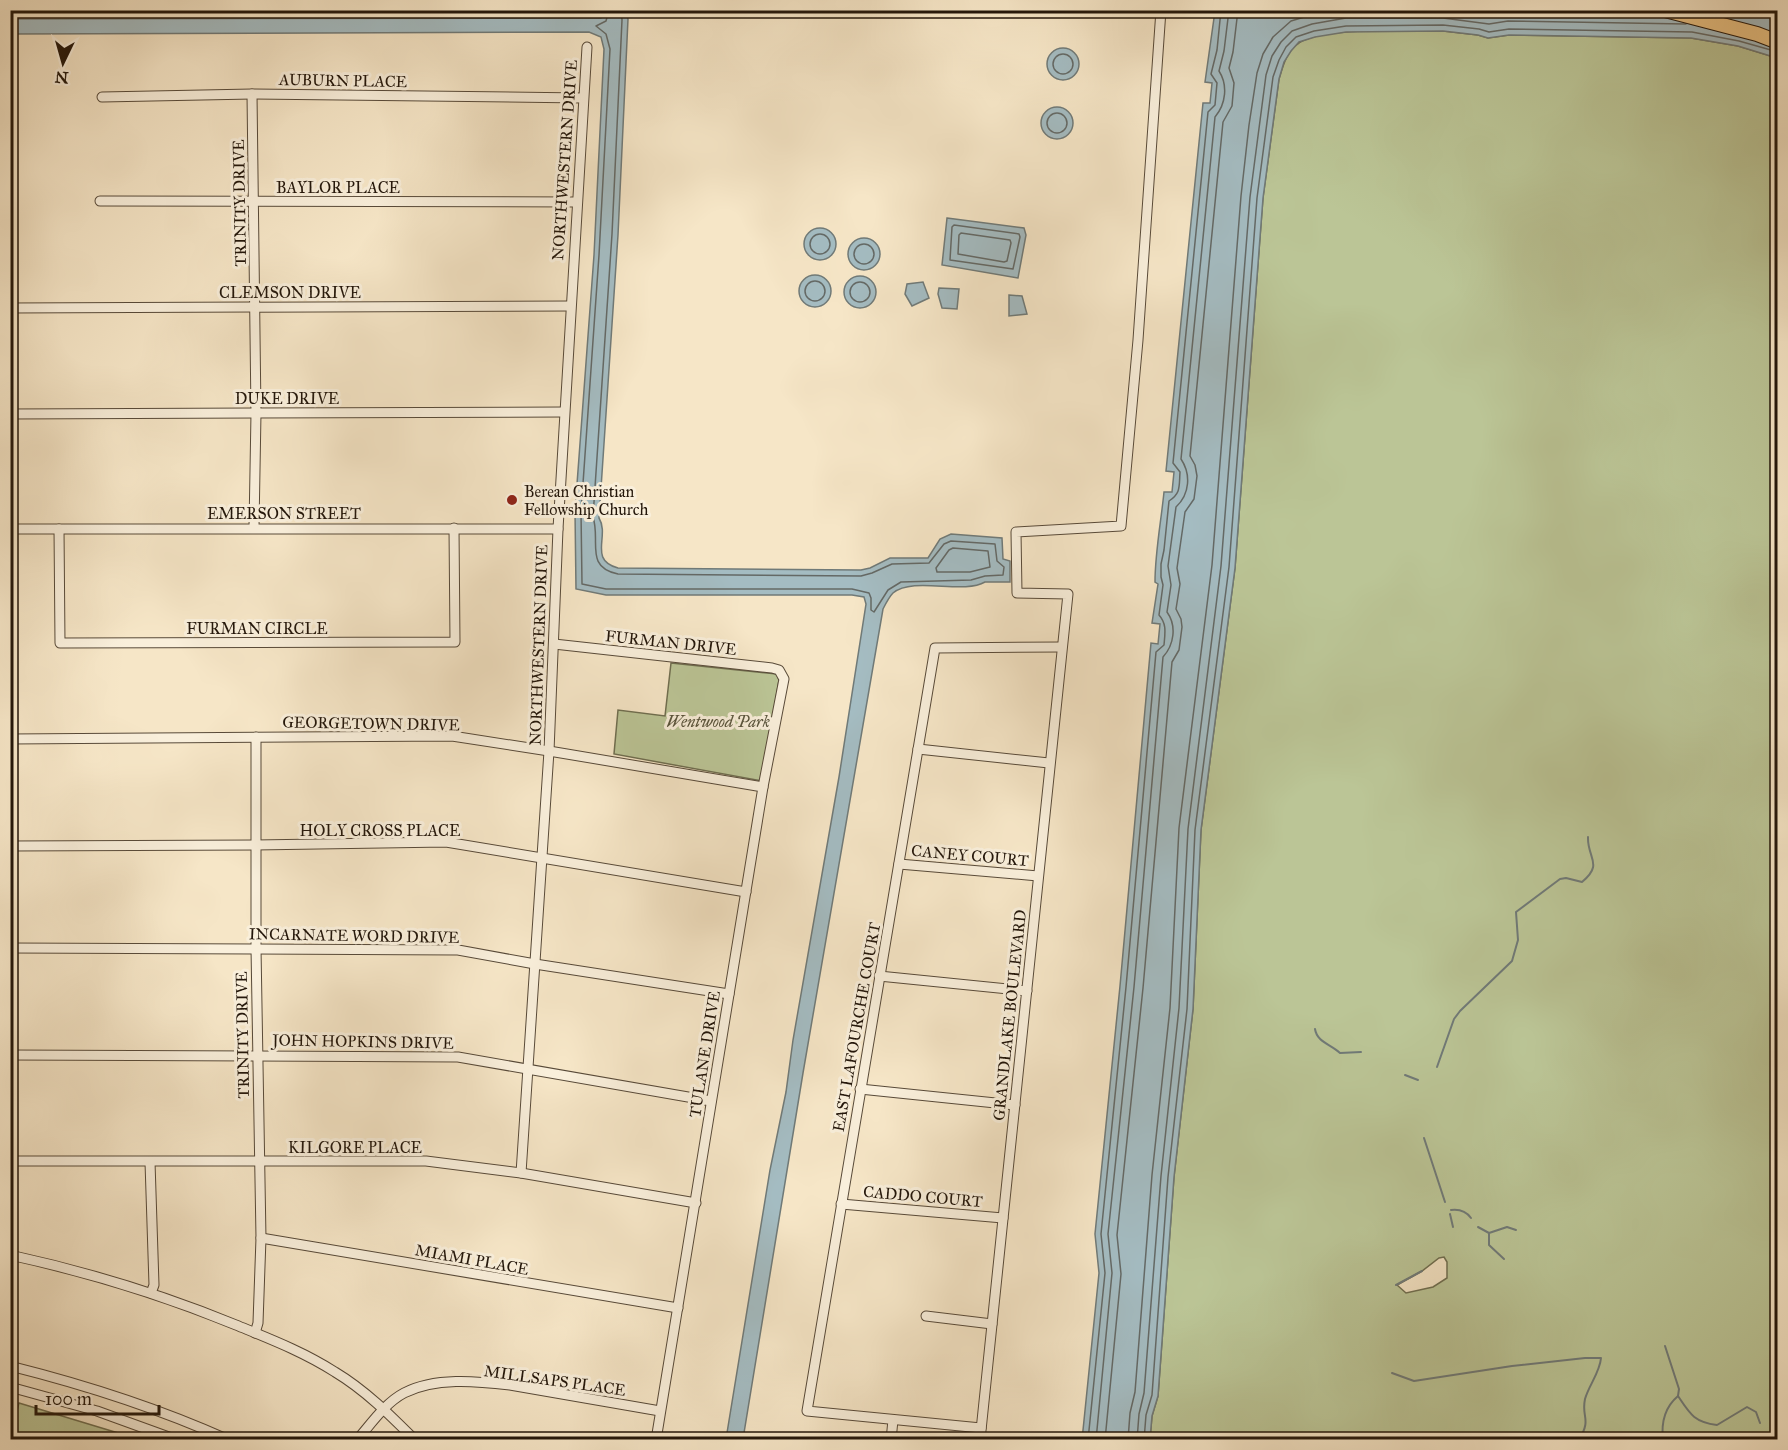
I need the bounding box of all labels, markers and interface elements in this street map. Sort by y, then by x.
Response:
north arrow [33,33,93,93]
street label: NORTHWESTERN DRIVE [548,59,581,261]
text: N [54,67,69,88]
street label: AUBURN PLACE [278,70,407,91]
street label: TRINITY DRIVE [229,139,250,267]
street label: BAYLOR PLACE [276,178,400,197]
street label: CLEMSON DRIVE [219,283,361,302]
street label: DUKE DRIVE [235,389,339,408]
place label: Berean Christian Fellowship Church [524,482,648,519]
marker: Berean Christian Fellowship Church [505,493,519,507]
street label: EMERSON STREET [207,504,361,523]
street label: NORTHWESTERN DRIVE [525,544,552,746]
street label: FURMAN CIRCLE [186,619,328,638]
street label: FURMAN DRIVE [604,626,737,659]
street label: GEORGETOWN DRIVE [282,712,460,735]
park label: Wentwood Park [666,712,770,731]
street label: HOLY CROSS PLACE [300,821,460,840]
street label: CANEY COURT [910,841,1029,870]
street label: GRANDLAKE BOULEVARD [989,909,1030,1122]
street label: EAST LAFOURCHE COURT [829,921,884,1133]
street label: INCARNATE WORD DRIVE [249,924,459,947]
street label: TRINITY DRIVE [232,971,253,1099]
street label: TULANE DRIVE [685,989,724,1119]
street label: JOHN HOPKINS DRIVE [270,1030,454,1054]
street label: KILGORE PLACE [288,1138,422,1157]
street label: CADDO COURT [862,1182,984,1211]
street label: MIAMI PLACE [414,1240,530,1279]
street label: MILLSAPS PLACE [483,1361,627,1400]
scale bar [36,1378,159,1416]
text: 100 m [45,1388,92,1410]

